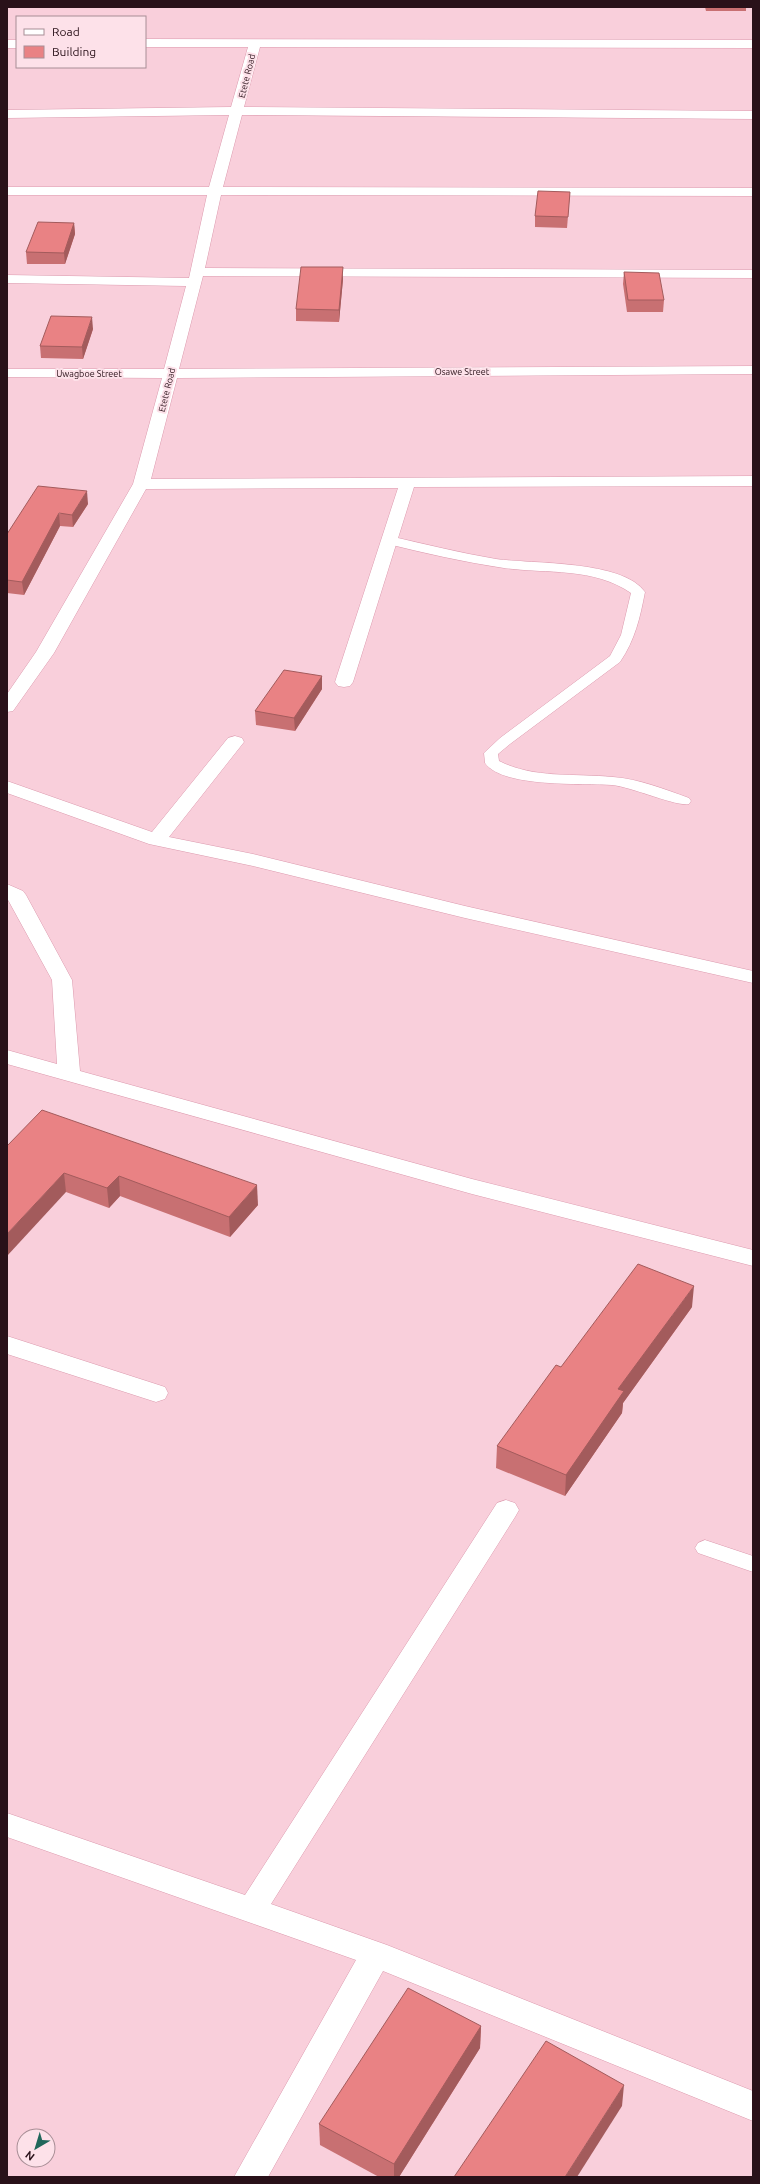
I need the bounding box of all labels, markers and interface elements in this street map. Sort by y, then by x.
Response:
legend [16,16,146,68]
text: Road [52,25,80,38]
text: Building [52,45,96,58]
street label: Etete Road [237,53,257,99]
street label: Etete Road [157,367,177,413]
street label: Osawe Street [435,367,490,377]
street label: Uwagboe Street [56,369,122,379]
north arrow [16,2128,56,2168]
text: N [23,2149,37,2163]

